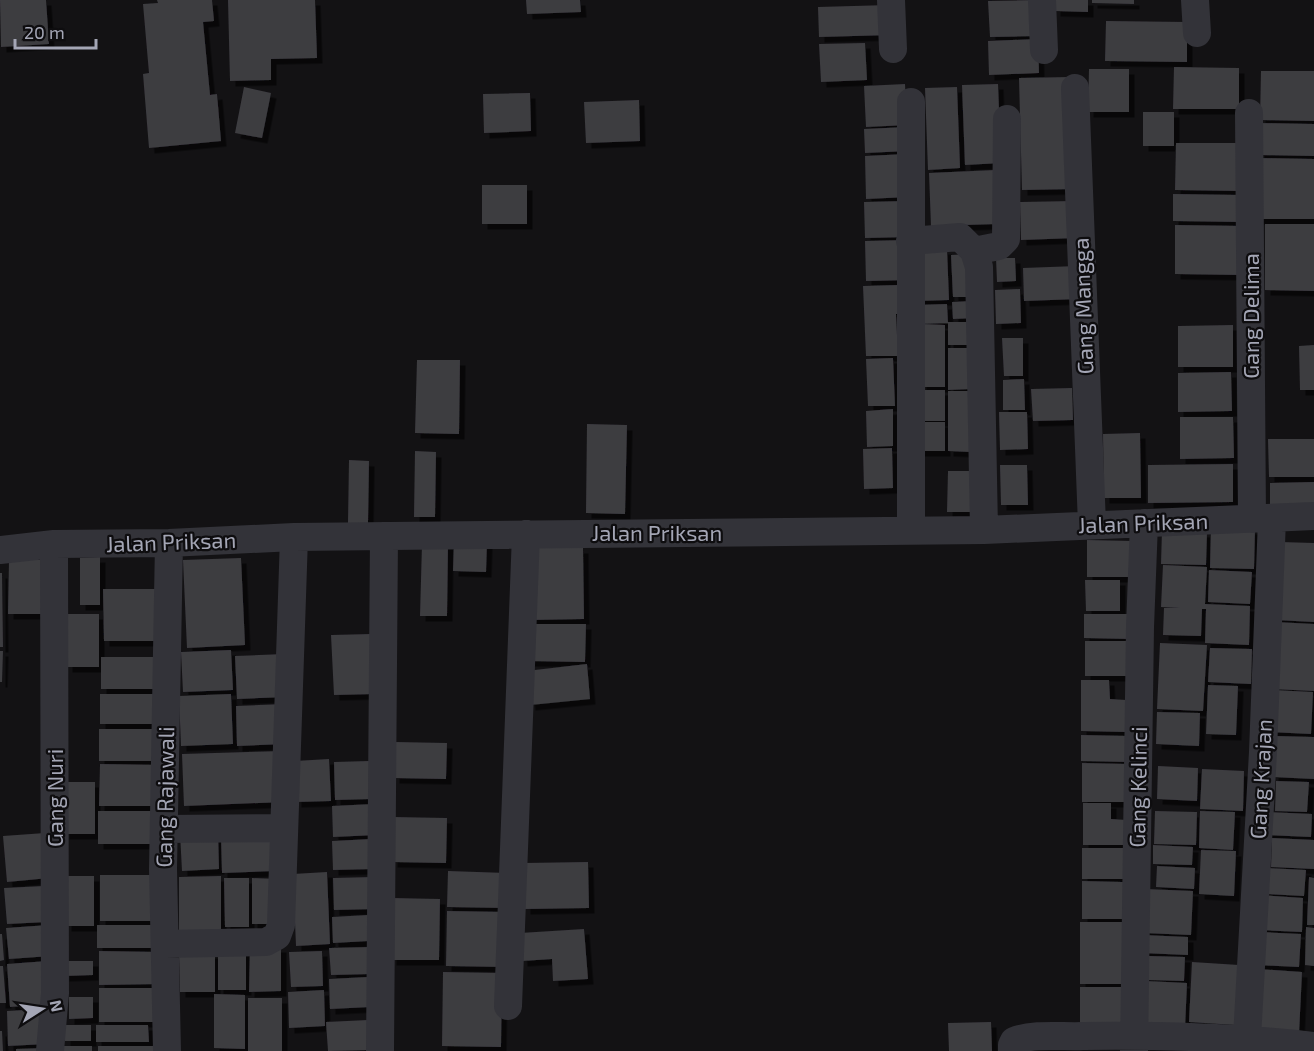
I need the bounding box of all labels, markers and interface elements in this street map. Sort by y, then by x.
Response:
scale bar [15,12,96,50]
text: 20 m [24,21,65,43]
street label: Gang Mangga [1067,237,1097,375]
street label: Gang Delima [1237,253,1263,379]
street label: Jalan Priksan [1077,507,1209,537]
street label: Jalan Priksan [592,519,722,545]
street label: Jalan Priksan [105,526,237,556]
street label: Gang Krajan [1244,718,1277,840]
street label: Gang Rajawali [150,726,179,868]
street label: Gang Kelinci [1123,726,1151,848]
street label: Gang Nuri [41,749,67,847]
north arrow [12,979,72,1039]
text: N [47,998,68,1013]

